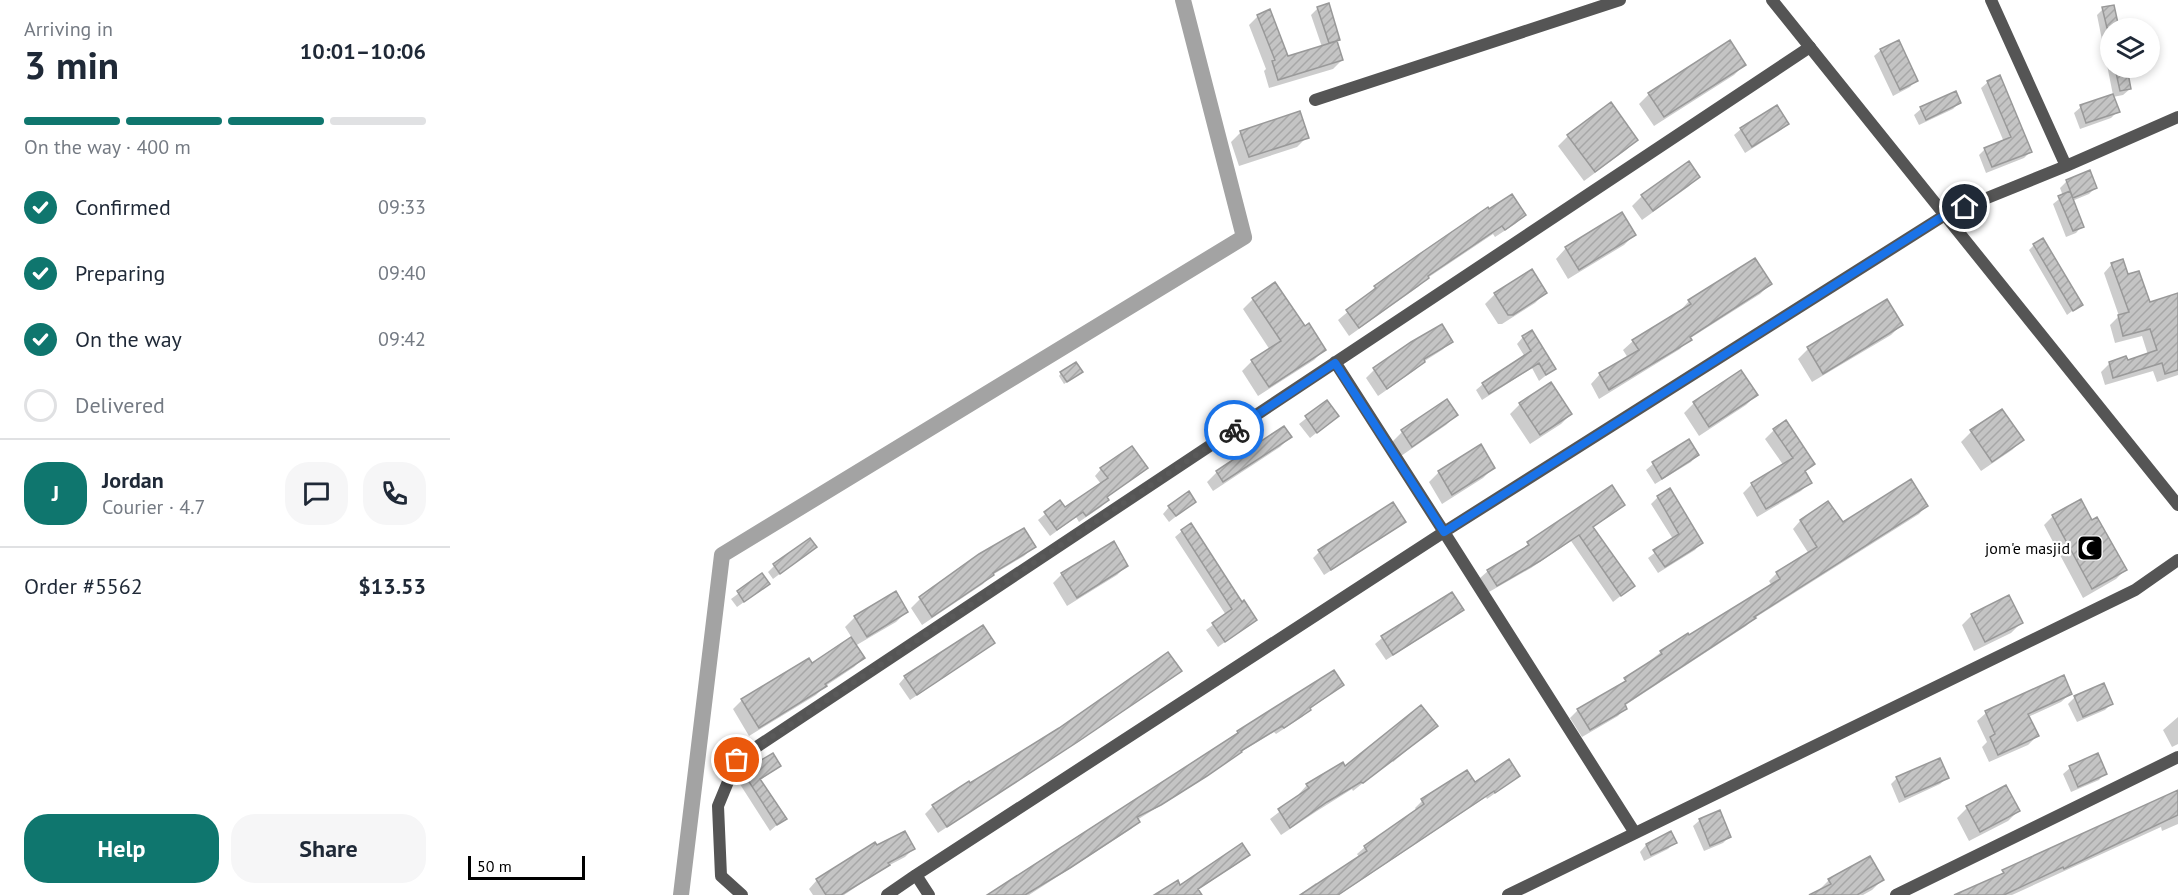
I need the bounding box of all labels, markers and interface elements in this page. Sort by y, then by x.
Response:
text: Arriving in [24,16,113,42]
map controls [2100,18,2160,78]
button: layers [2100,18,2160,78]
text: 10:01–10:06 [300,37,426,65]
text: 3 min [24,39,119,90]
text: On the way · 400 m [24,134,191,160]
pin [1939,181,1990,232]
icon: home [1948,190,1981,223]
icon: check [24,191,57,224]
text: Confirmed [75,193,171,221]
text: 09:33 [378,194,426,220]
icon: check [24,257,57,290]
text: Preparing [75,259,165,287]
text: 09:40 [378,260,426,286]
icon: check [24,323,57,356]
text: On the way [75,325,182,353]
text: 09:42 [378,326,426,352]
text: Delivered [75,391,165,419]
courier [1204,400,1264,460]
icon: bike [1218,414,1251,447]
button: chat [285,462,348,525]
button: phone [363,462,426,525]
text: Jordan [102,466,164,494]
text: J [52,479,59,507]
text: Courier · 4.7 [102,494,205,520]
mosque icon: jom'e masjid [2075,533,2105,563]
place label: jom'e masjid [1985,538,2070,558]
text: Order #5562 [24,572,143,600]
text: $13.53 [358,572,426,600]
pin [711,734,762,785]
icon: bag [720,743,753,776]
button: Help [24,814,219,883]
button: Share [231,814,426,883]
scale bar [468,853,585,880]
text: 50 m [477,856,512,876]

